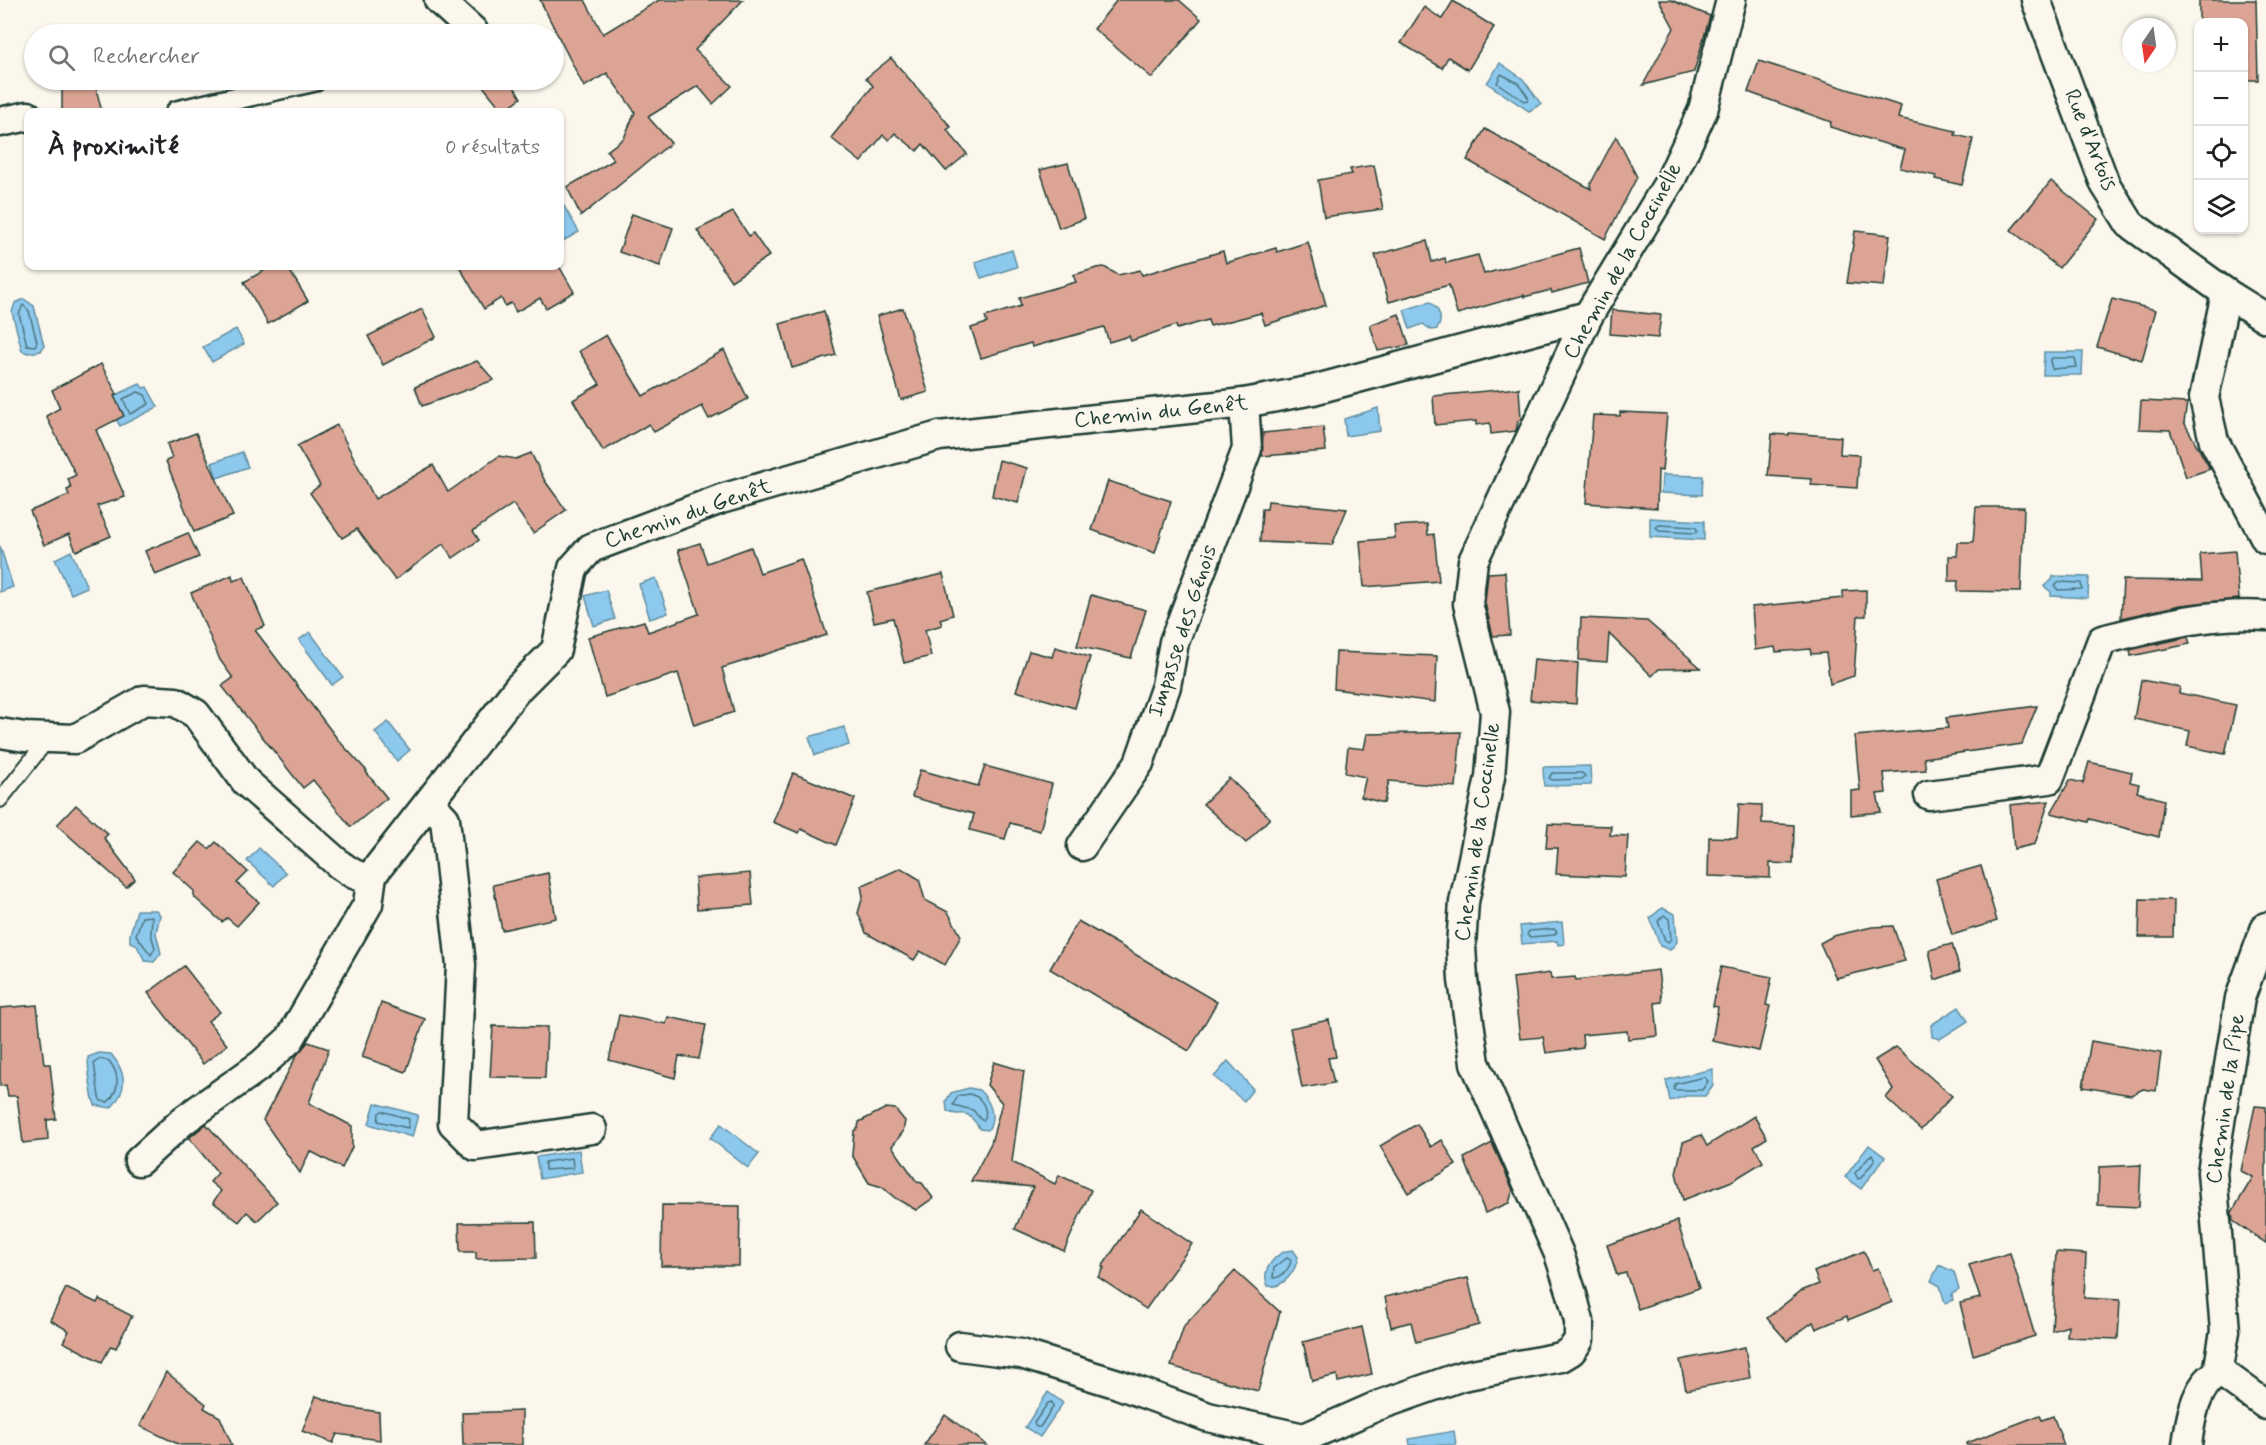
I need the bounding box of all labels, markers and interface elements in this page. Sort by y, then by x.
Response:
north arrow [2122,18,2176,72]
map controls [2194,18,2248,234]
button: + [2194,18,2248,72]
search box [24,24,564,90]
icon: search [45,41,78,74]
text: Rechercher [93,43,200,71]
button: − [2194,72,2248,126]
street label: Rue d'Artois [2057,85,2123,195]
button: locate [2194,126,2248,180]
text: À proximité [48,130,179,164]
text: 0 résultats [445,134,540,161]
street label: Chemin de la Coccinelle [1557,158,1689,364]
button: layers [2194,180,2248,234]
street label: Chemin du Genêt [1073,389,1249,435]
street label: Chemin du Genêt [601,472,775,556]
street label: Impasse des Génois [1142,541,1224,721]
street label: Chemin de la Coccinelle [1449,721,1507,943]
street label: Chemin de la Pipe [2200,1012,2252,1186]

